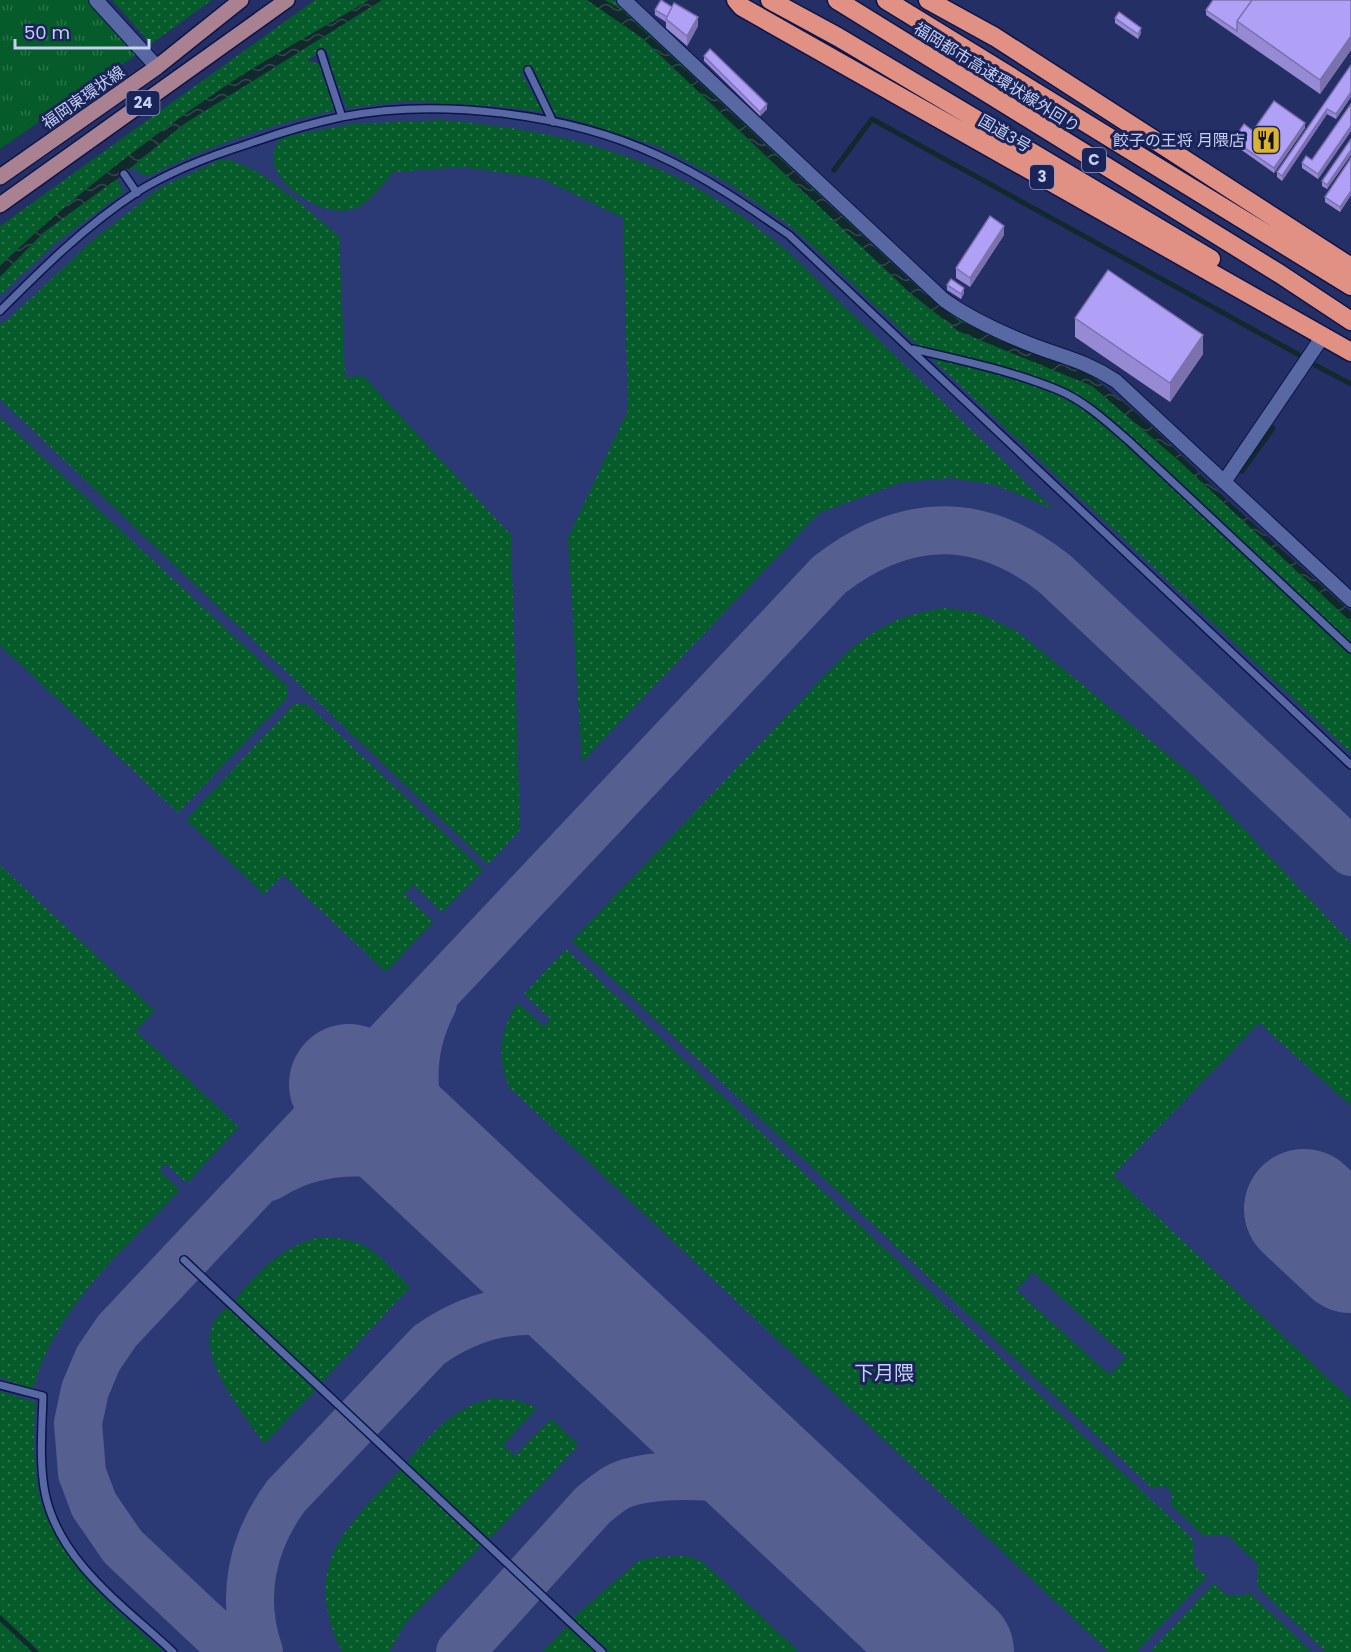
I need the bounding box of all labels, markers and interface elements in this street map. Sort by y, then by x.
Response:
scale bar [15,12,148,50]
street label: 福岡都市高速環状線外回り [909,17,1084,138]
text: 50 m [24,20,70,45]
street label: 福岡東環状線 [37,60,129,134]
road number: 24 [126,91,160,115]
street label: 国道3号 [974,109,1035,158]
restaurant icon: 餃子の王将 月隈店 [1250,124,1282,156]
place label: 餃子の王将 月隈店 [1113,129,1245,152]
road number: C [1082,148,1106,172]
road number: 3 [1030,165,1054,189]
district label: 下月隈 [854,1359,914,1387]

